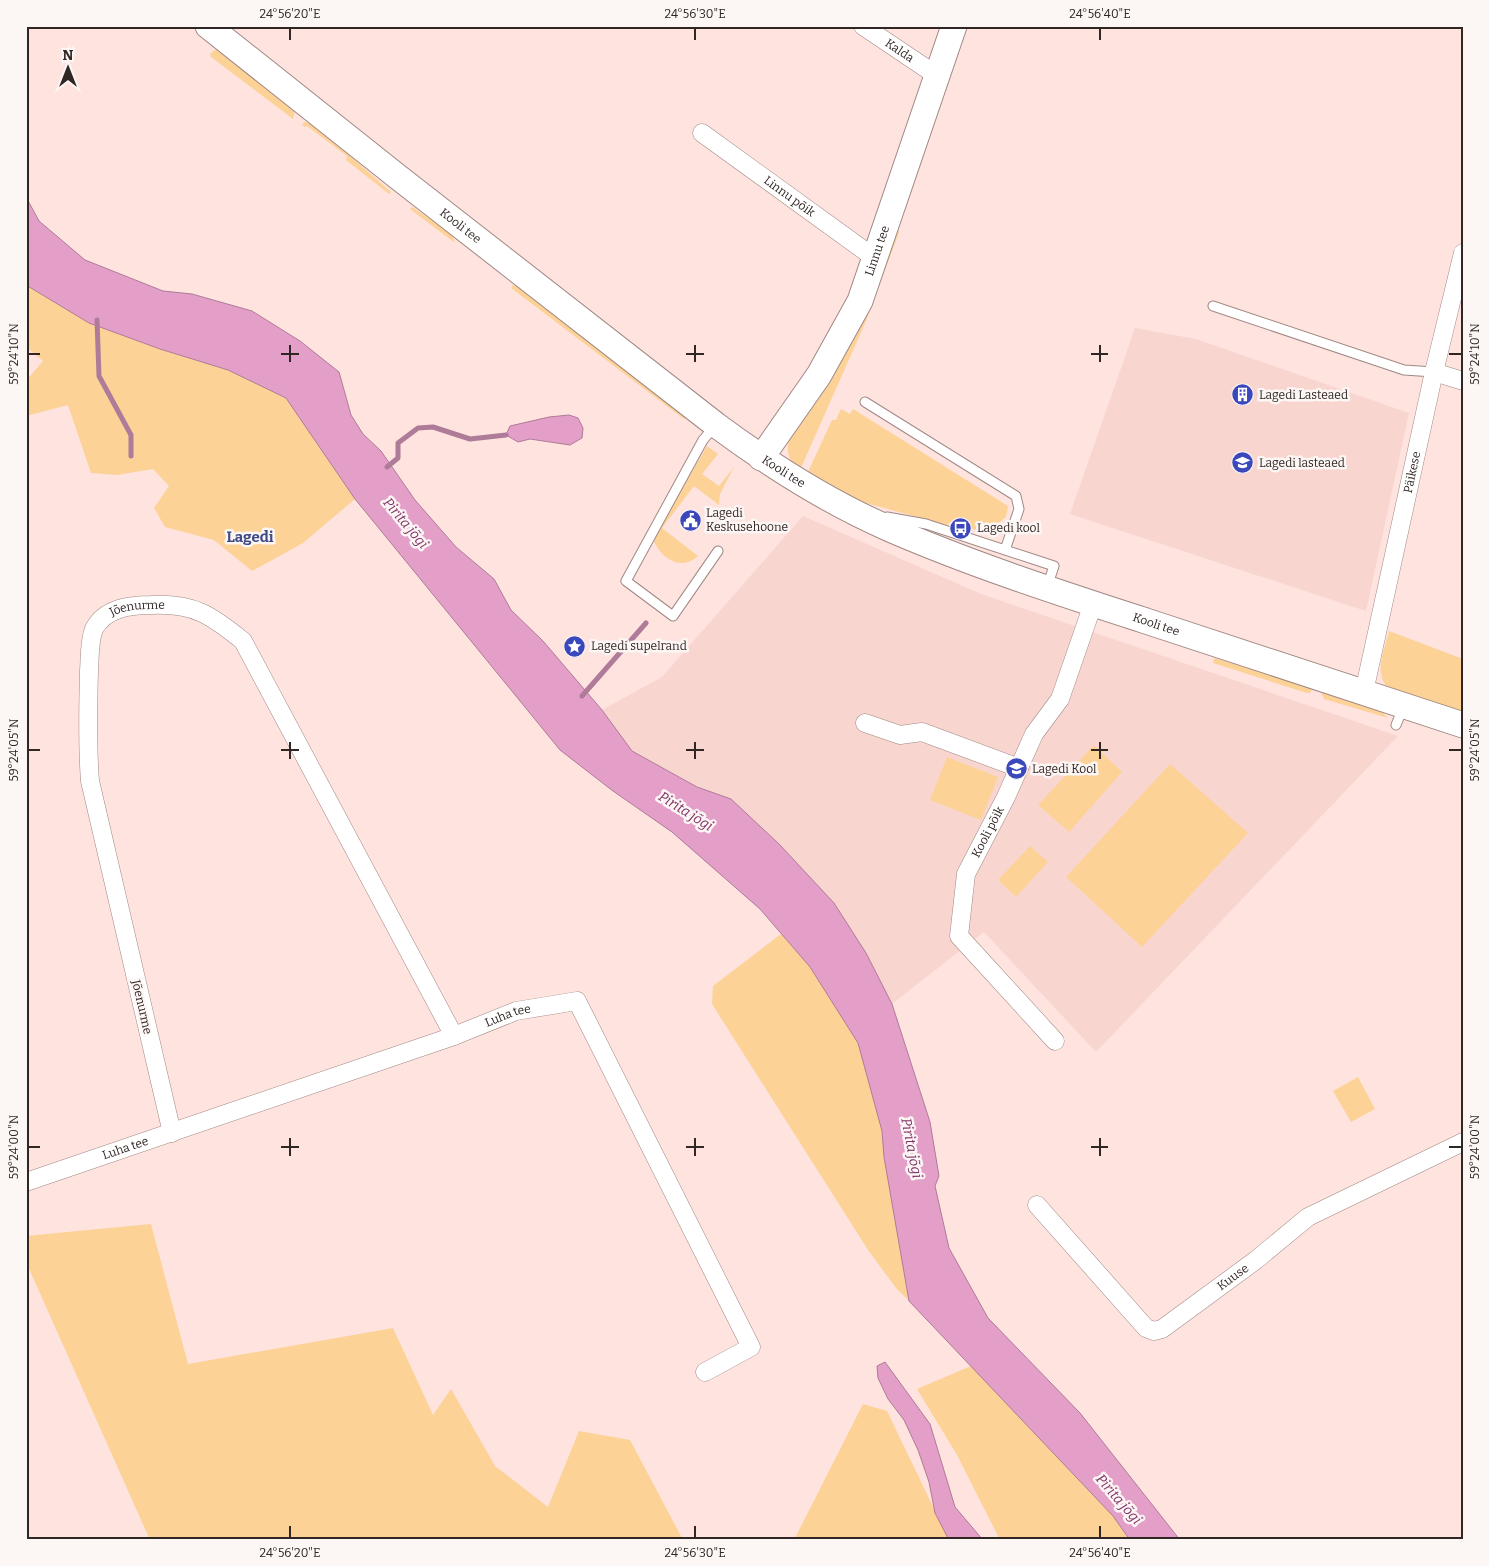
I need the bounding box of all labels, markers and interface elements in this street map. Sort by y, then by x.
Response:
text: 24°56'20"E [260,7,320,21]
text: 24°56'30"E [664,7,726,21]
text: 24°56'40"E [1069,7,1131,21]
street label: Kalda [883,36,917,65]
north arrow [42,42,92,92]
text: N [63,47,74,64]
street label: Linnu põik [761,173,818,220]
street label: Kooli tee [437,205,484,246]
street label: Linnu tee [862,224,892,278]
text: 59°24'10"N [7,323,21,385]
text: 59°24'10"N [1468,323,1482,385]
building icon: Lagedi Lasteaed [1231,383,1255,407]
place label: Lagedi Lasteaed [1259,388,1348,402]
street label: Päikese [1401,450,1423,494]
school or university icon: Lagedi lasteaed [1231,451,1255,475]
street label: Kooli tee [759,452,808,490]
place label: Lagedi lasteaed [1259,456,1345,470]
water label: Pirita jõgi [379,494,432,552]
place label: Lagedi Keskusehoone [706,506,788,534]
public building icon: Lagedi Keskusehoone [678,508,702,532]
bus stop icon: Lagedi kool [949,516,973,540]
place label: Lagedi kool [977,521,1040,535]
district label: Lagedi [226,528,274,546]
street label: Jõenurme [106,598,165,619]
street label: Kooli tee [1131,610,1181,639]
place icon: Lagedi supelrand [563,634,587,658]
place label: Lagedi supelrand [591,639,687,653]
text: 59°24'05"N [7,718,21,782]
text: 59°24'05"N [1468,718,1482,782]
school or university icon: Lagedi Kool [1004,757,1028,781]
place label: Lagedi Kool [1032,762,1097,776]
water label: Pirita jõgi [655,788,716,835]
street label: Kooli põik [969,804,1007,860]
street label: Jõenurme [129,977,155,1036]
street label: Luha tee [483,1002,532,1030]
text: 59°24'00"N [7,1114,21,1179]
text: 59°24'00"N [1468,1114,1482,1179]
water label: Pirita jõgi [897,1117,926,1180]
street label: Luha tee [101,1134,150,1162]
street label: Kuuse [1214,1261,1251,1293]
water label: Pirita jõgi [1092,1471,1145,1528]
text: 24°56'20"E [260,1546,320,1560]
text: 24°56'30"E [664,1546,726,1560]
text: 24°56'40"E [1069,1546,1131,1560]

